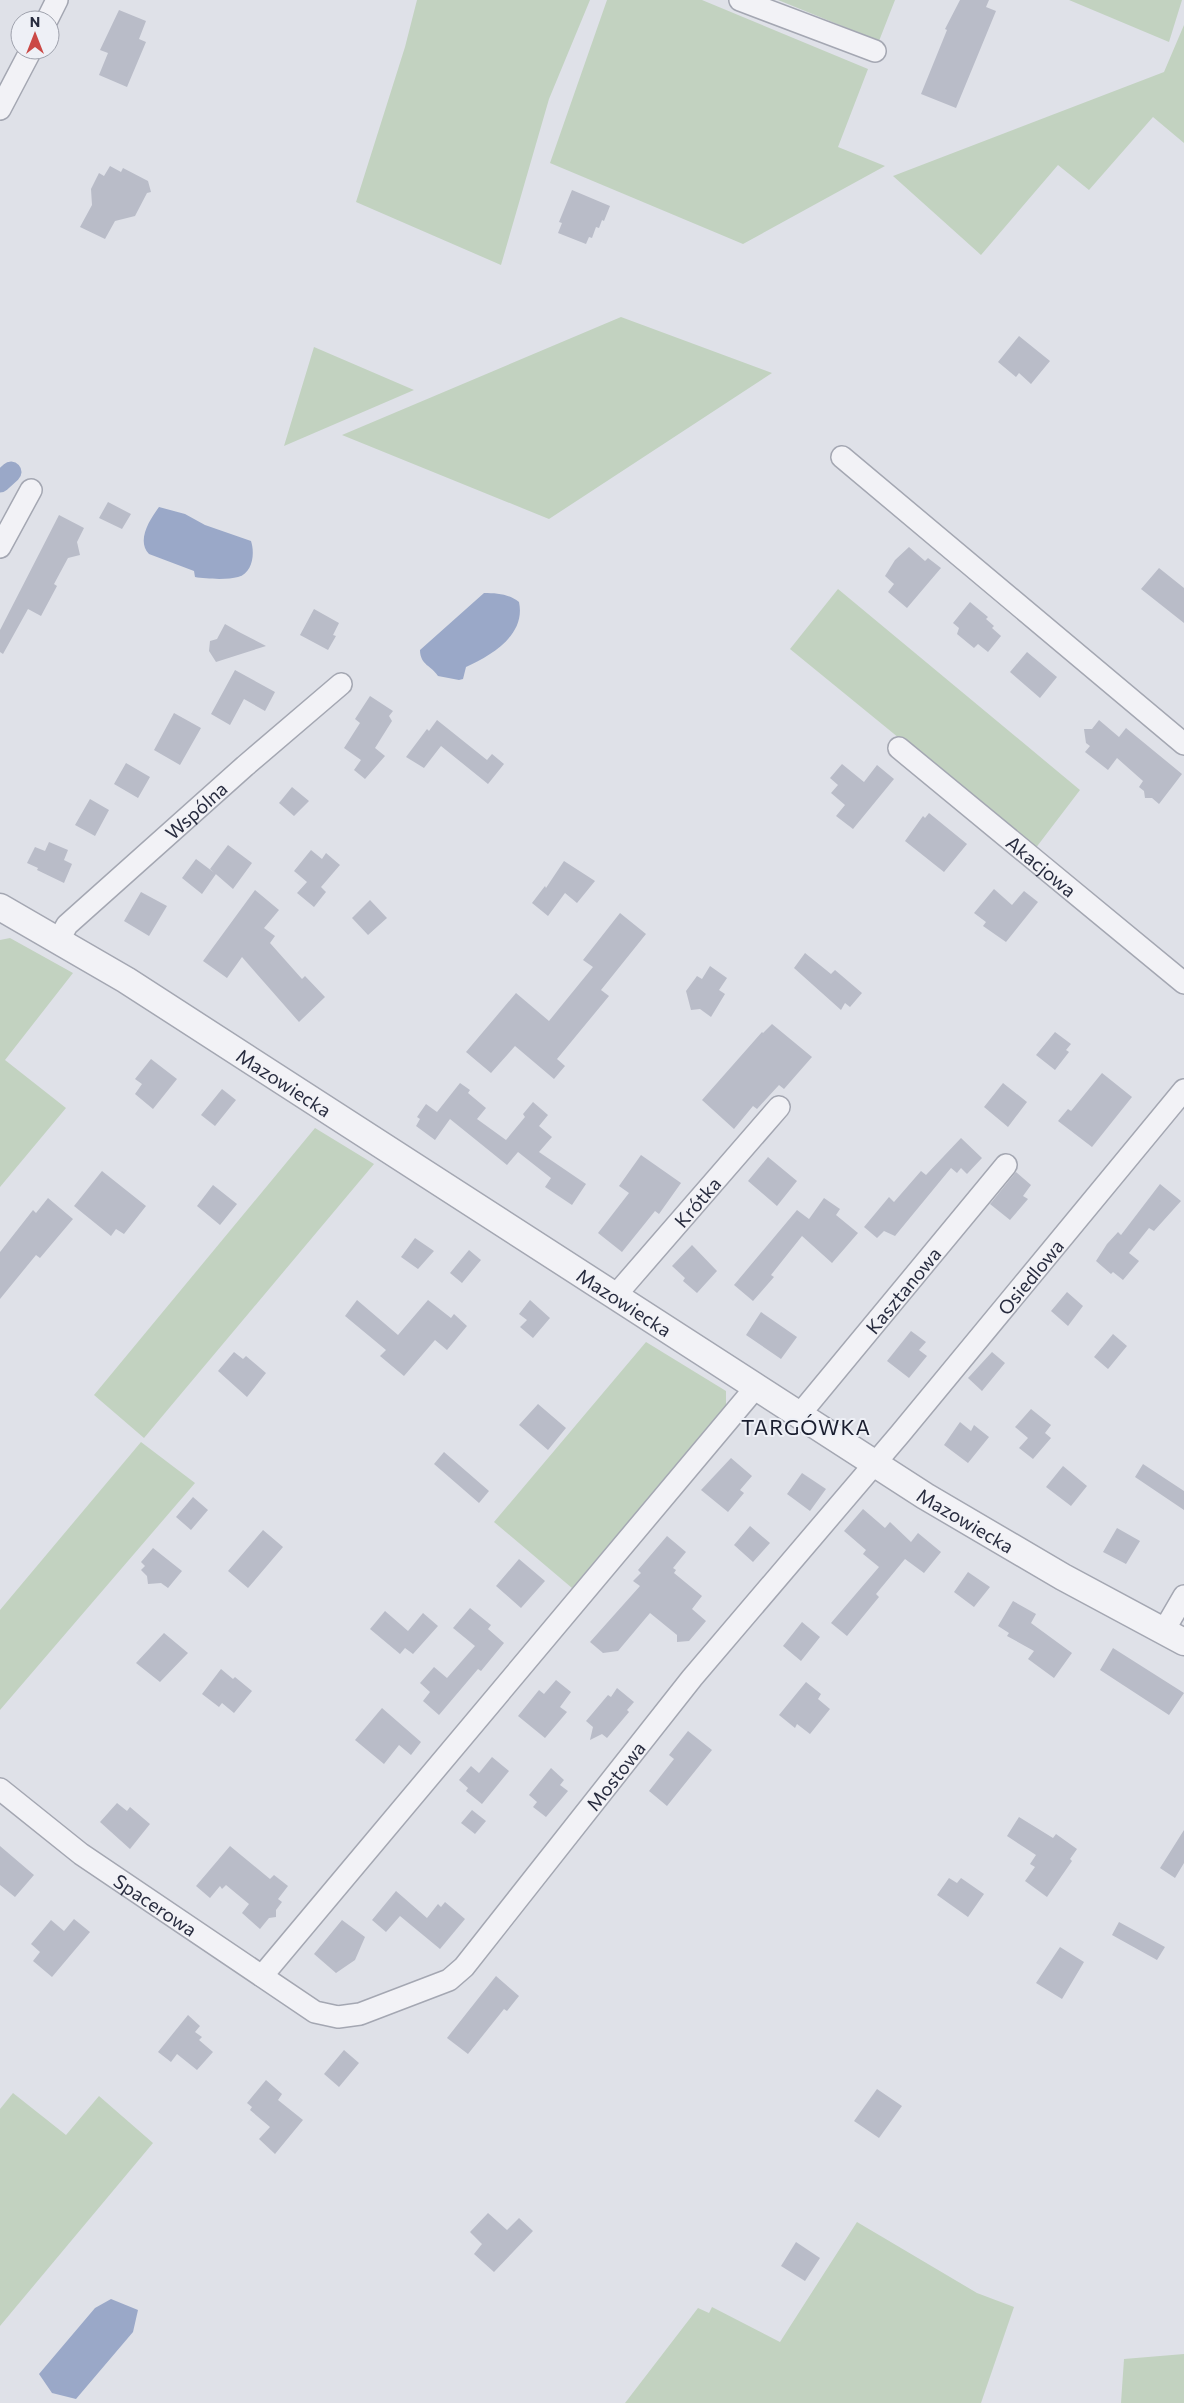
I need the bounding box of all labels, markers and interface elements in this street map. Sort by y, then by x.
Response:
north arrow [10,10,60,60]
text: N [30,13,40,30]
street label: Wspólna [160,776,231,844]
street label: Akacjowa [1002,830,1081,901]
street label: Mazowiecka [233,1043,336,1121]
street label: Krótka [669,1172,725,1232]
street label: Osiedlowa [992,1234,1068,1319]
street label: Kasztanowa [860,1242,945,1338]
street label: Mazowiecka [573,1263,676,1341]
district label: TARGÓWKA [741,1414,871,1439]
street label: Mazowiecka [913,1483,1018,1557]
street label: Mostowa [581,1736,649,1815]
street label: Spacerowa [110,1868,202,1941]

